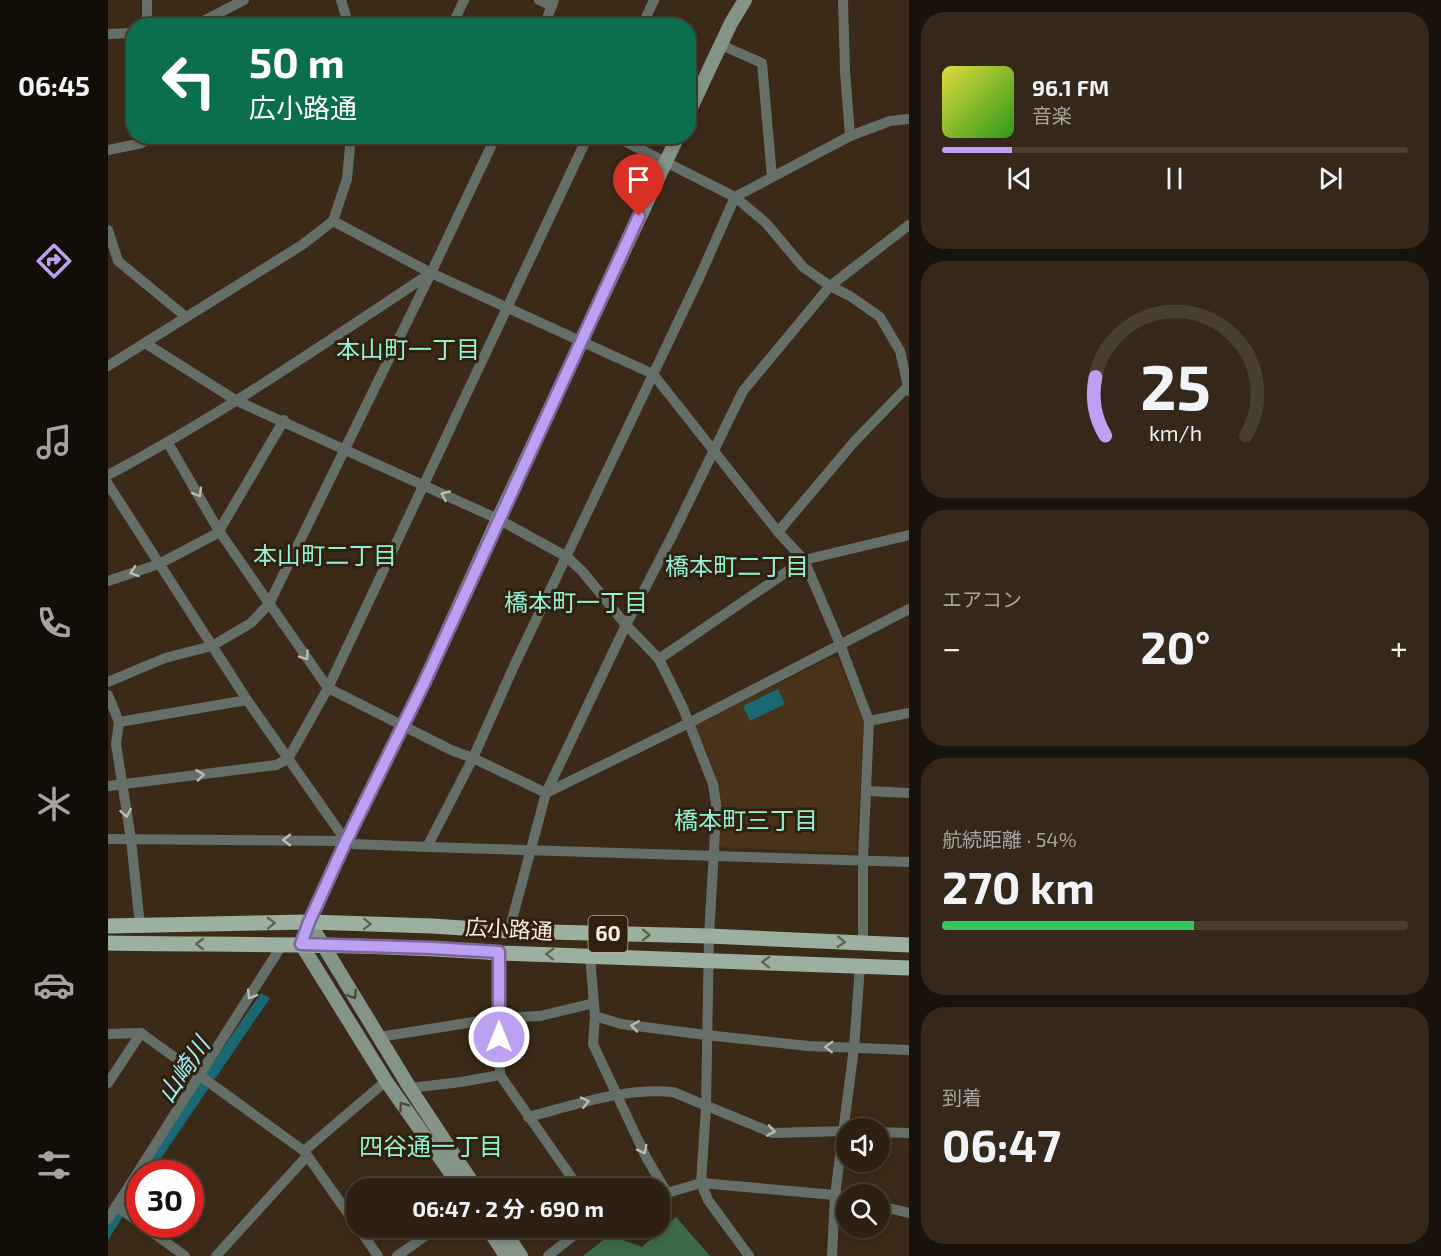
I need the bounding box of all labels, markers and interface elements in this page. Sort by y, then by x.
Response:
text: 50 m [249,36,345,86]
icon: left [150,42,228,120]
text: 06:45 [18,69,90,101]
text: 96.1 FM [1032,74,1109,100]
text: 広小路通 [249,91,357,123]
text: 音楽 [1032,103,1072,127]
pin [613,154,664,216]
icon: previous [1003,162,1036,195]
icon: pause [1158,162,1191,195]
icon: next [1314,162,1347,195]
icon: arrive [622,163,655,196]
icon: directions [33,240,75,282]
district label: 本山町一丁目 [336,334,480,363]
text: 25 [1140,348,1210,423]
icon: music [33,421,75,463]
text: km/h [1148,421,1202,446]
one-way arrow [190,487,202,498]
one-way arrow [440,490,451,502]
district label: 本山町二丁目 [253,540,397,569]
district label: 橋本町二丁目 [665,551,809,580]
one-way arrow [129,565,140,578]
district label: 橋本町一丁目 [504,587,648,616]
text: エアコン [942,587,1022,611]
icon: phone [33,602,75,644]
text: 20° [1141,619,1211,673]
text: − [942,627,961,667]
text: + [1390,627,1408,667]
one-way arrow [298,649,309,660]
one-way arrow [196,769,205,782]
icon: climate [33,783,75,825]
district label: 橋本町三丁目 [674,805,818,834]
one-way arrow [120,809,132,818]
text: 航続距離 · 54% [942,827,1077,851]
one-way arrow [283,834,292,846]
text: 270 km [942,859,1095,913]
street label: 広小路通 [464,913,554,943]
one-way arrow [267,916,276,929]
road number: 60 [588,916,628,952]
one-way arrow [362,917,371,930]
one-way arrow [641,928,650,941]
one-way arrow [836,936,845,949]
one-way arrow [196,938,205,950]
one-way arrow [546,948,555,961]
one-way arrow [762,956,771,969]
icon: car [33,964,75,1006]
one-way arrow [247,988,258,999]
one-way arrow [346,988,357,999]
position arrow [467,1005,531,1069]
one-way arrow [631,1020,640,1033]
water label: 山崎川 [151,1029,217,1107]
one-way arrow [825,1040,834,1053]
text: 到着 [942,1085,982,1109]
one-way arrow [580,1096,590,1109]
one-way arrow [399,1101,410,1112]
text: 06:47 [942,1117,1061,1171]
map controls [836,1118,890,1238]
button: sound [836,1118,890,1172]
one-way arrow [766,1124,776,1137]
district label: 四谷通一丁目 [359,1131,503,1160]
one-way arrow [635,1143,647,1154]
icon: filters [33,1144,75,1186]
speed limit sign: 30 [126,1160,204,1238]
button: search [836,1184,890,1238]
text: 06:47 · 2 分 · 690 m [412,1195,604,1221]

